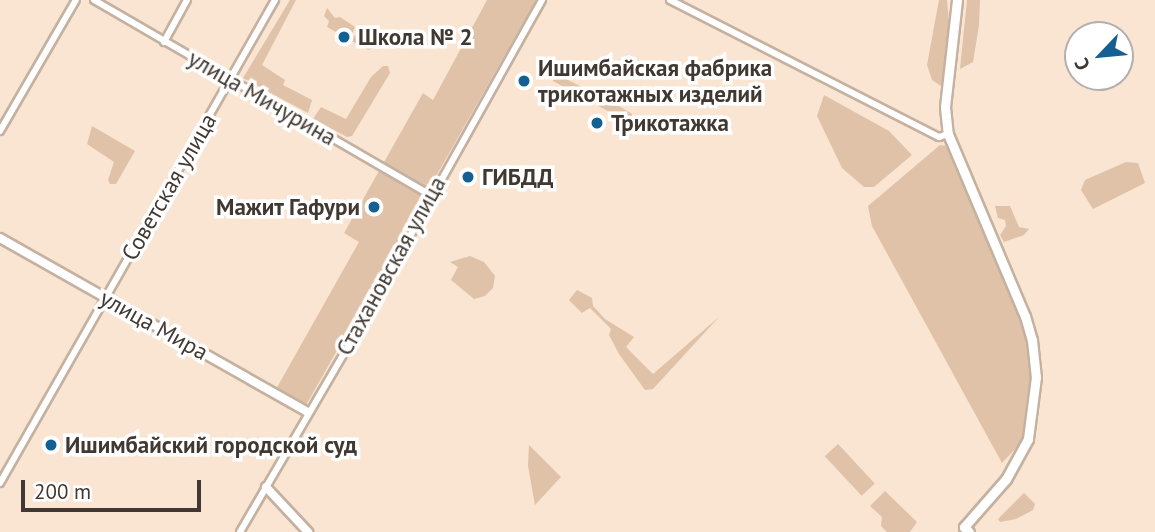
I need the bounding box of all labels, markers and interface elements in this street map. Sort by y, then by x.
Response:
north arrow [1064,21,1134,91]
place label: Школа № 2 [358,23,473,51]
marker: Школа № 2 [336,29,352,45]
street label: улица Мичурина [183,44,341,152]
place label: Ишимбайская фабрика трикотажных изделий [538,54,772,108]
text: С [1069,54,1095,74]
marker: Ишимбайская фабрика трикотажных изделий [516,73,532,89]
street label: Советская улица [116,109,222,265]
place label: Трикотажка [611,109,729,137]
marker: Трикотажка [589,115,605,131]
place label: ГИБДД [482,163,553,191]
marker: ГИБДД [460,169,476,185]
street label: Стахановская улица [330,172,452,360]
place label: Мажит Гафури [215,193,360,221]
marker: Мажит Гафури [366,199,382,215]
street label: улица Мира [95,284,213,366]
place label: Ишимбайский городской суд [65,431,357,459]
marker: Ишимбайский городской суд [43,437,59,453]
scale bar [24,466,205,510]
text: 200 m [34,478,91,505]

